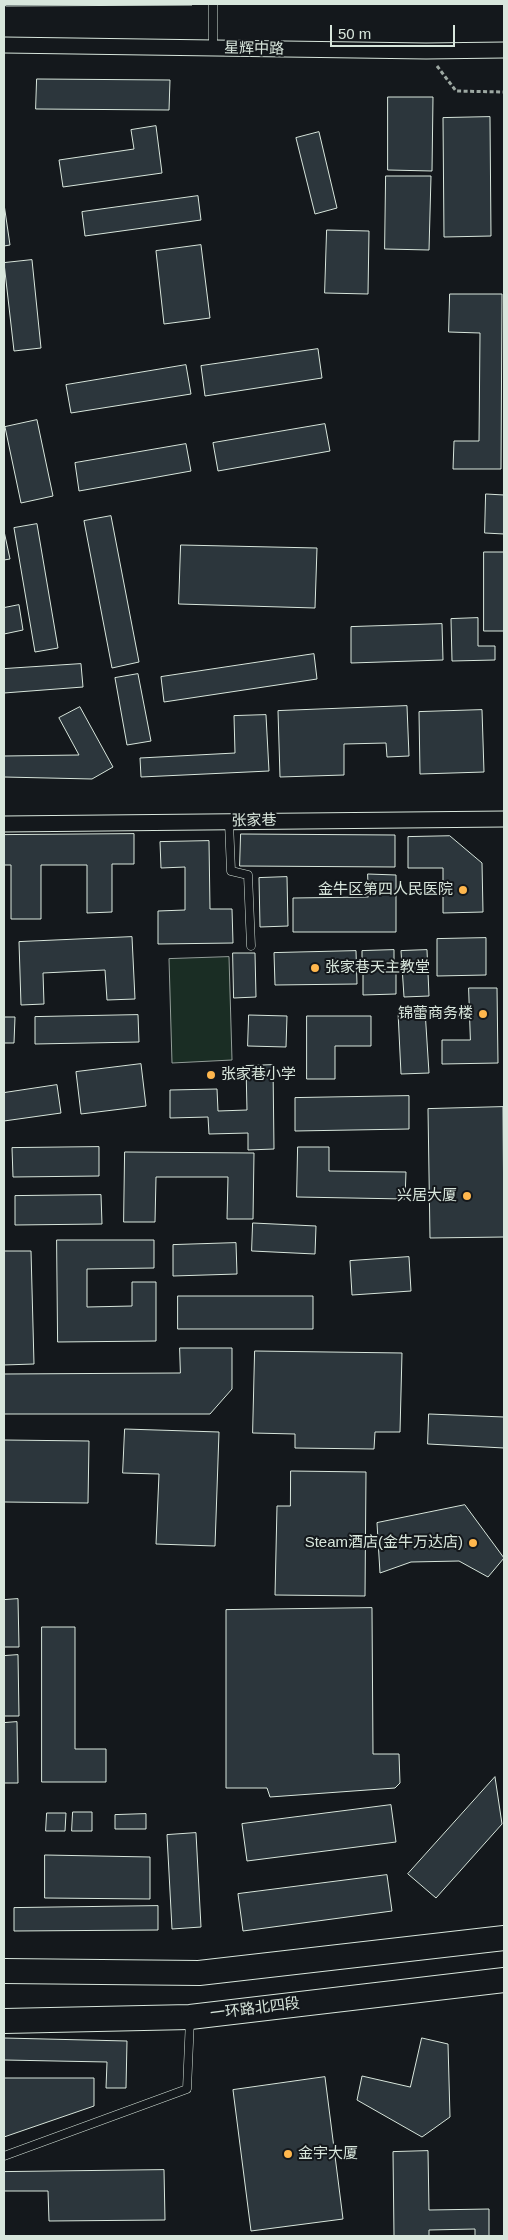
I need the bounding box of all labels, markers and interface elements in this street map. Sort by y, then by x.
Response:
scale bar [333,15,458,47]
text: 50 m [338,25,371,42]
street label: 星辉中路 [224,39,284,59]
street label: 张家巷 [231,812,277,830]
place label: 金牛区第四人民医院 [318,881,453,899]
marker: 金牛区第四人民医院 [457,884,469,896]
place label: 张家巷天主教堂 [325,959,430,977]
marker: 张家巷天主教堂 [309,962,321,974]
place label: 锦蕾商务楼 [398,1005,473,1023]
marker: 锦蕾商务楼 [477,1008,489,1020]
place label: 张家巷小学 [221,1066,296,1084]
marker: 张家巷小学 [205,1069,217,1081]
place label: 兴居大厦 [397,1187,457,1205]
marker: 兴居大厦 [461,1190,473,1202]
place label: Steam酒店(金牛万达店) [305,1534,463,1552]
marker: Steam酒店(金牛万达店) [467,1537,479,1549]
street label: 一环路北四段 [209,1995,301,2023]
place label: 金宇大厦 [298,2145,358,2163]
marker: 金宇大厦 [282,2148,294,2160]

